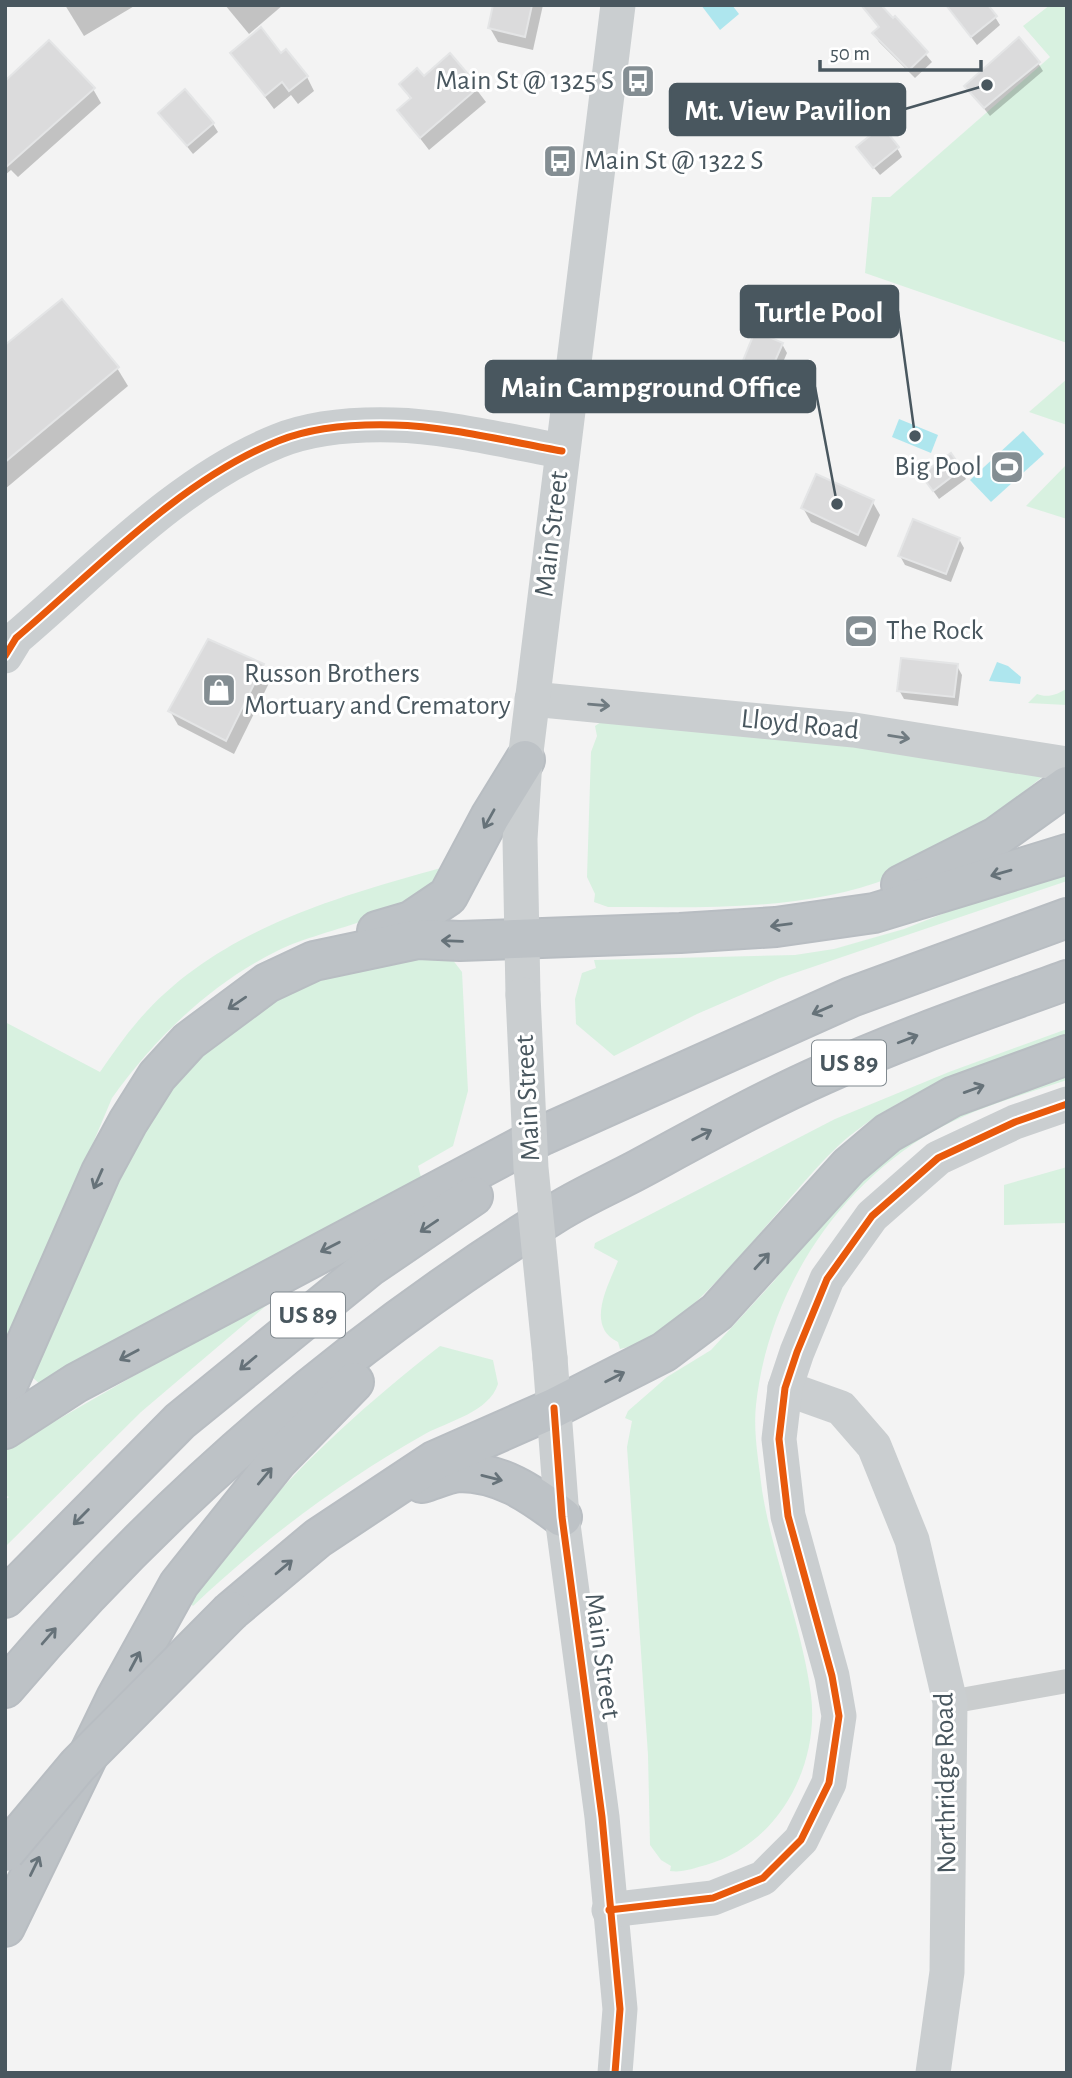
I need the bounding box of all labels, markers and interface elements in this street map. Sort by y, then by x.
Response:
scale bar [820,28,981,72]
text: 50 m [830,43,870,64]
bus stop icon: Main St @ 1325 S [619,62,657,100]
place label: Main St @ 1325 S [435,67,614,95]
callout: Mt. View Pavilion [670,84,905,135]
text: Mt. View Pavilion [684,96,892,126]
bus stop icon: Main St @ 1322 S [541,142,579,180]
place label: Main St @ 1322 S [584,147,764,175]
callout: Turtle Pool [741,286,898,337]
text: Turtle Pool [754,298,884,328]
callout: Main Campground Office [486,361,815,412]
text: Main Campground Office [501,373,801,403]
sports icon: Big Pool [988,448,1026,486]
place label: Big Pool [894,453,982,481]
street label: Main Street [530,469,574,598]
sports icon: The Rock [842,612,880,650]
place label: The Rock [886,617,984,645]
place label: Russon Brothers Mortuary and Crematory [244,660,511,720]
shop icon: Russon Brothers Mortuary and Crematory [200,671,238,709]
one-way arrow [588,699,610,712]
street label: Lloyd Road [740,705,860,745]
one-way arrow [887,731,910,744]
one-way arrow [482,808,496,828]
one-way arrow [990,868,1012,881]
one-way arrow [770,919,793,932]
one-way arrow [440,934,463,947]
one-way arrow [228,996,248,1010]
one-way arrow [812,1004,833,1017]
one-way arrow [896,1032,918,1044]
street label: Main Street [511,1034,545,1162]
road number: US 89 [812,1040,886,1086]
one-way arrow [962,1082,984,1094]
one-way arrow [691,1127,712,1141]
one-way arrow [91,1167,104,1189]
one-way arrow [420,1219,440,1233]
one-way arrow [320,1241,341,1255]
one-way arrow [754,1252,770,1270]
road number: US 89 [271,1292,345,1338]
one-way arrow [119,1348,140,1362]
one-way arrow [240,1355,258,1371]
one-way arrow [604,1370,625,1384]
one-way arrow [257,1467,273,1485]
one-way arrow [481,1472,503,1485]
one-way arrow [73,1509,90,1526]
one-way arrow [274,1559,292,1575]
street label: Main Street [579,1591,625,1721]
one-way arrow [41,1627,57,1645]
one-way arrow [128,1652,142,1672]
street label: Northridge Road [930,1692,962,1874]
one-way arrow [28,1856,42,1877]

